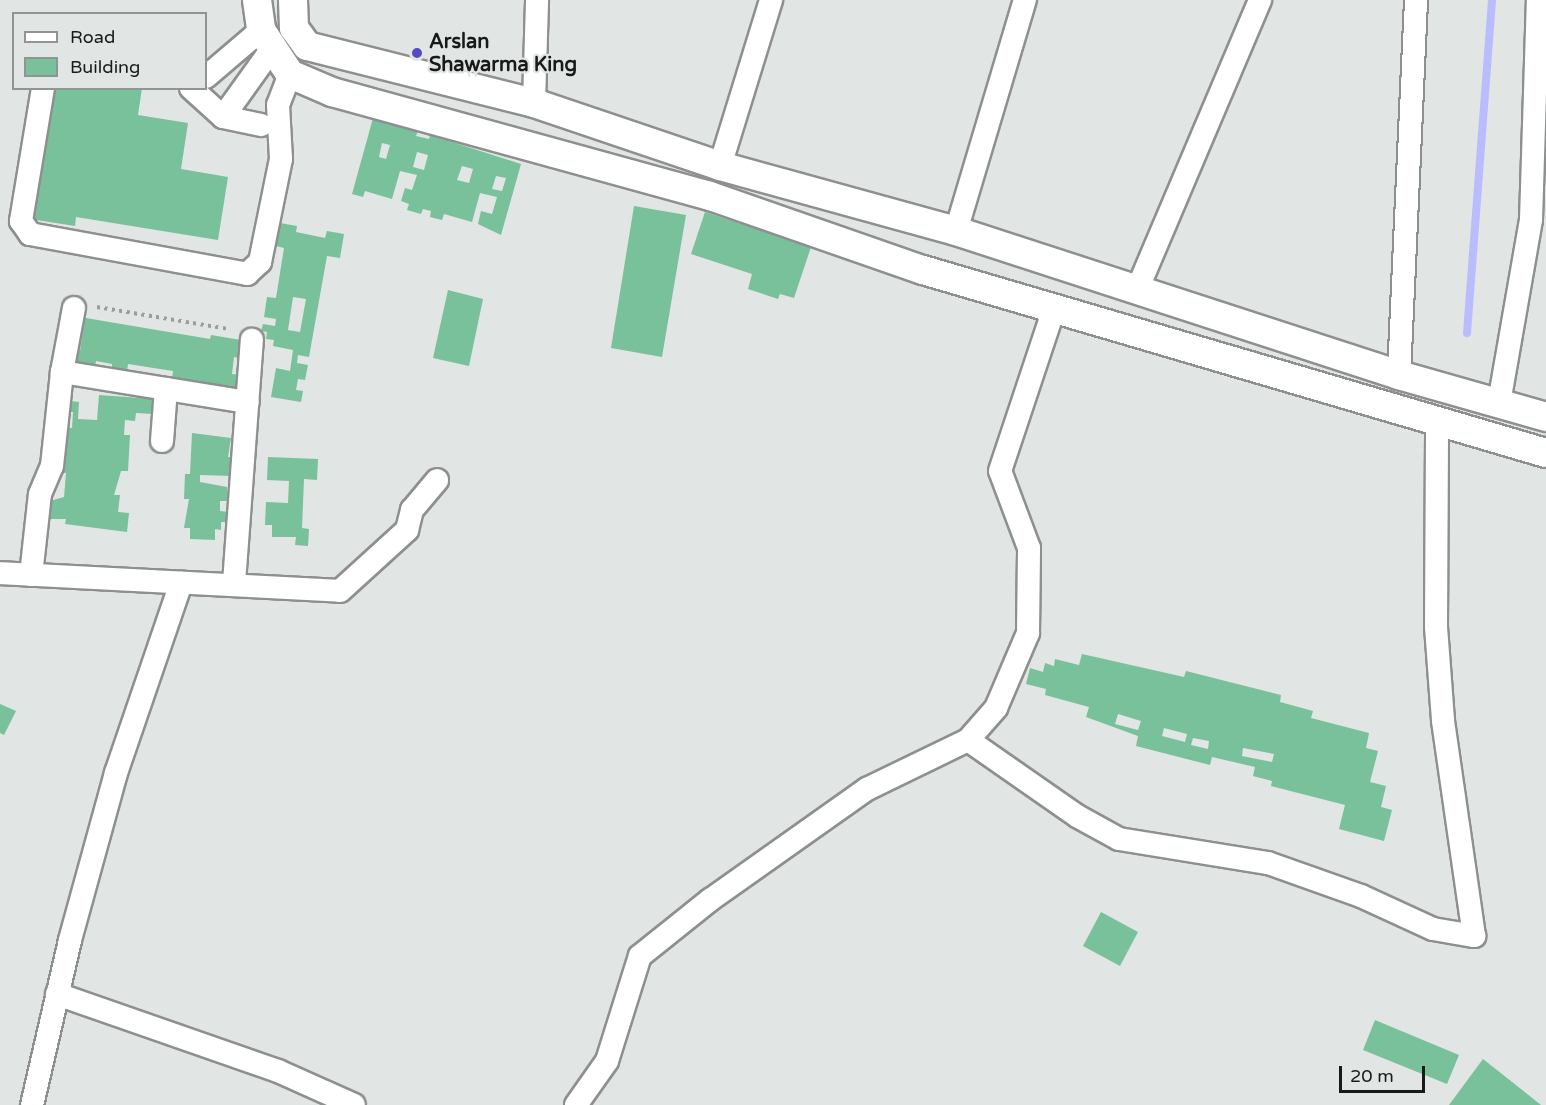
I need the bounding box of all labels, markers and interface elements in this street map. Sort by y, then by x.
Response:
legend [12,12,207,90]
text: Road [70,26,115,48]
place label: Arslan Shawarma King [429,30,577,77]
marker: Arslan Shawarma King [410,46,424,60]
text: Building [70,56,140,78]
scale bar [1342,1054,1428,1092]
text: 20 m [1350,1065,1394,1087]

